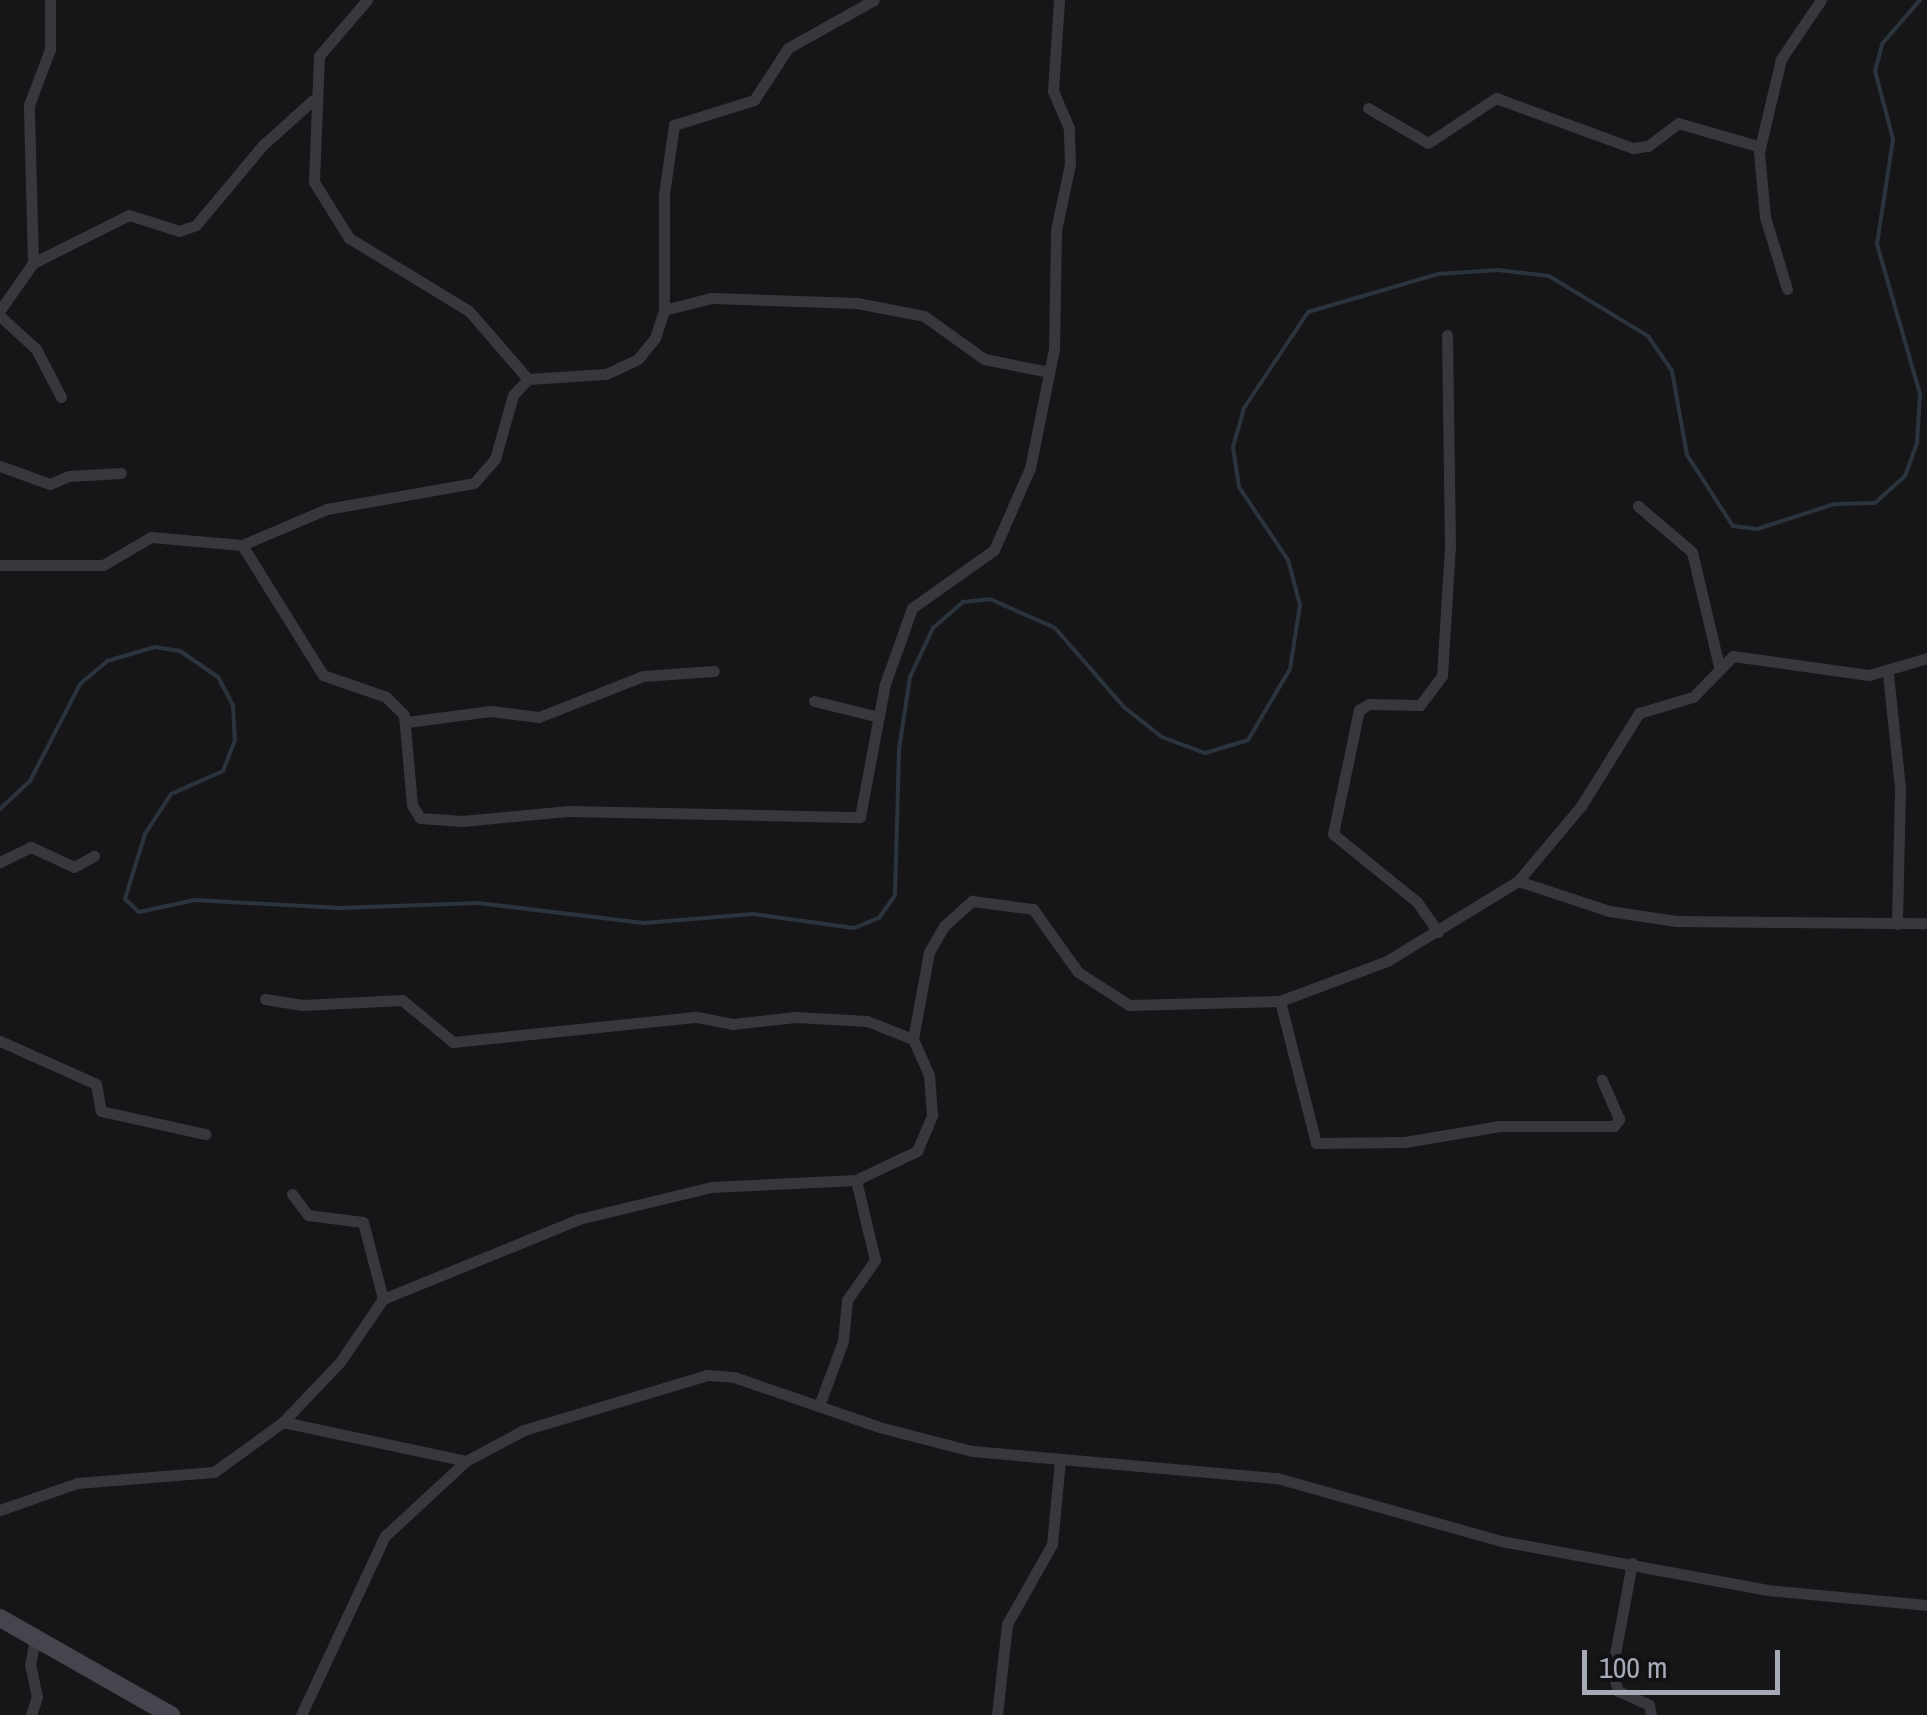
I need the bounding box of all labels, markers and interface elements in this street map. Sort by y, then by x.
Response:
scale bar [1587,1630,1784,1692]
text: 100 m [1599,1647,1667,1687]

